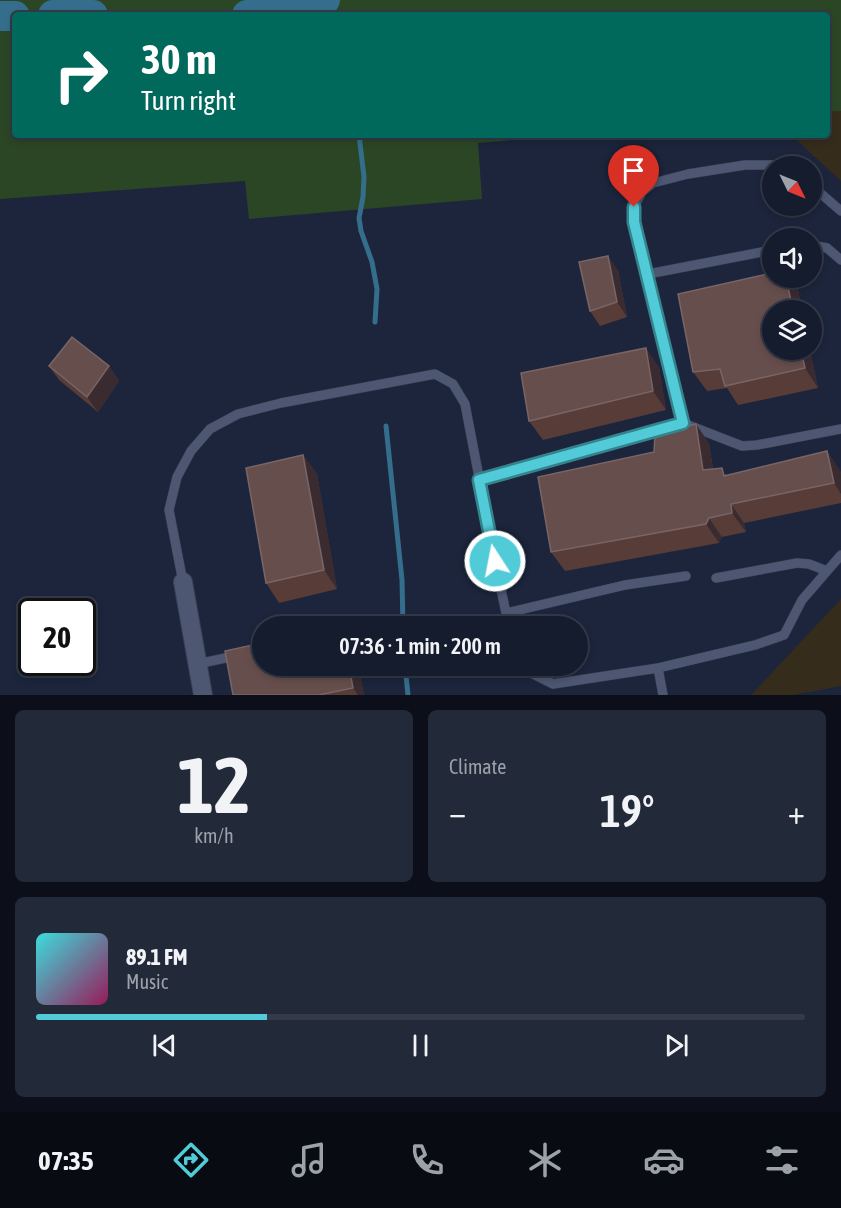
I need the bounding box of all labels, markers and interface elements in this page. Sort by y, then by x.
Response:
text: 30 m [141,35,216,83]
icon: right [42,36,120,114]
text: Turn right [141,85,236,116]
pin [608,145,659,207]
icon: arrive [617,154,650,187]
north arrow [762,156,822,216]
map controls [762,156,822,360]
button: sound [762,228,822,288]
button: layers [762,300,822,360]
position arrow [463,529,527,593]
speed limit sign: 20 [18,598,96,676]
text: 07:36 · 1 min · 200 m [339,633,501,659]
text: 12 [177,740,251,830]
text: Climate [449,755,506,778]
text: 19° [600,785,654,837]
text: − [449,793,466,831]
text: + [788,793,805,831]
text: km/h [194,824,234,847]
text: 89.1 FM [126,944,188,970]
text: Music [126,970,168,993]
icon: previous [148,1029,181,1062]
icon: pause [404,1029,437,1062]
icon: next [660,1029,693,1062]
icon: directions [170,1139,212,1181]
icon: music [288,1139,330,1181]
icon: phone [406,1139,448,1181]
icon: climate [524,1139,566,1181]
icon: car [643,1139,685,1181]
icon: filters [761,1139,803,1181]
text: 07:35 [38,1145,94,1176]

